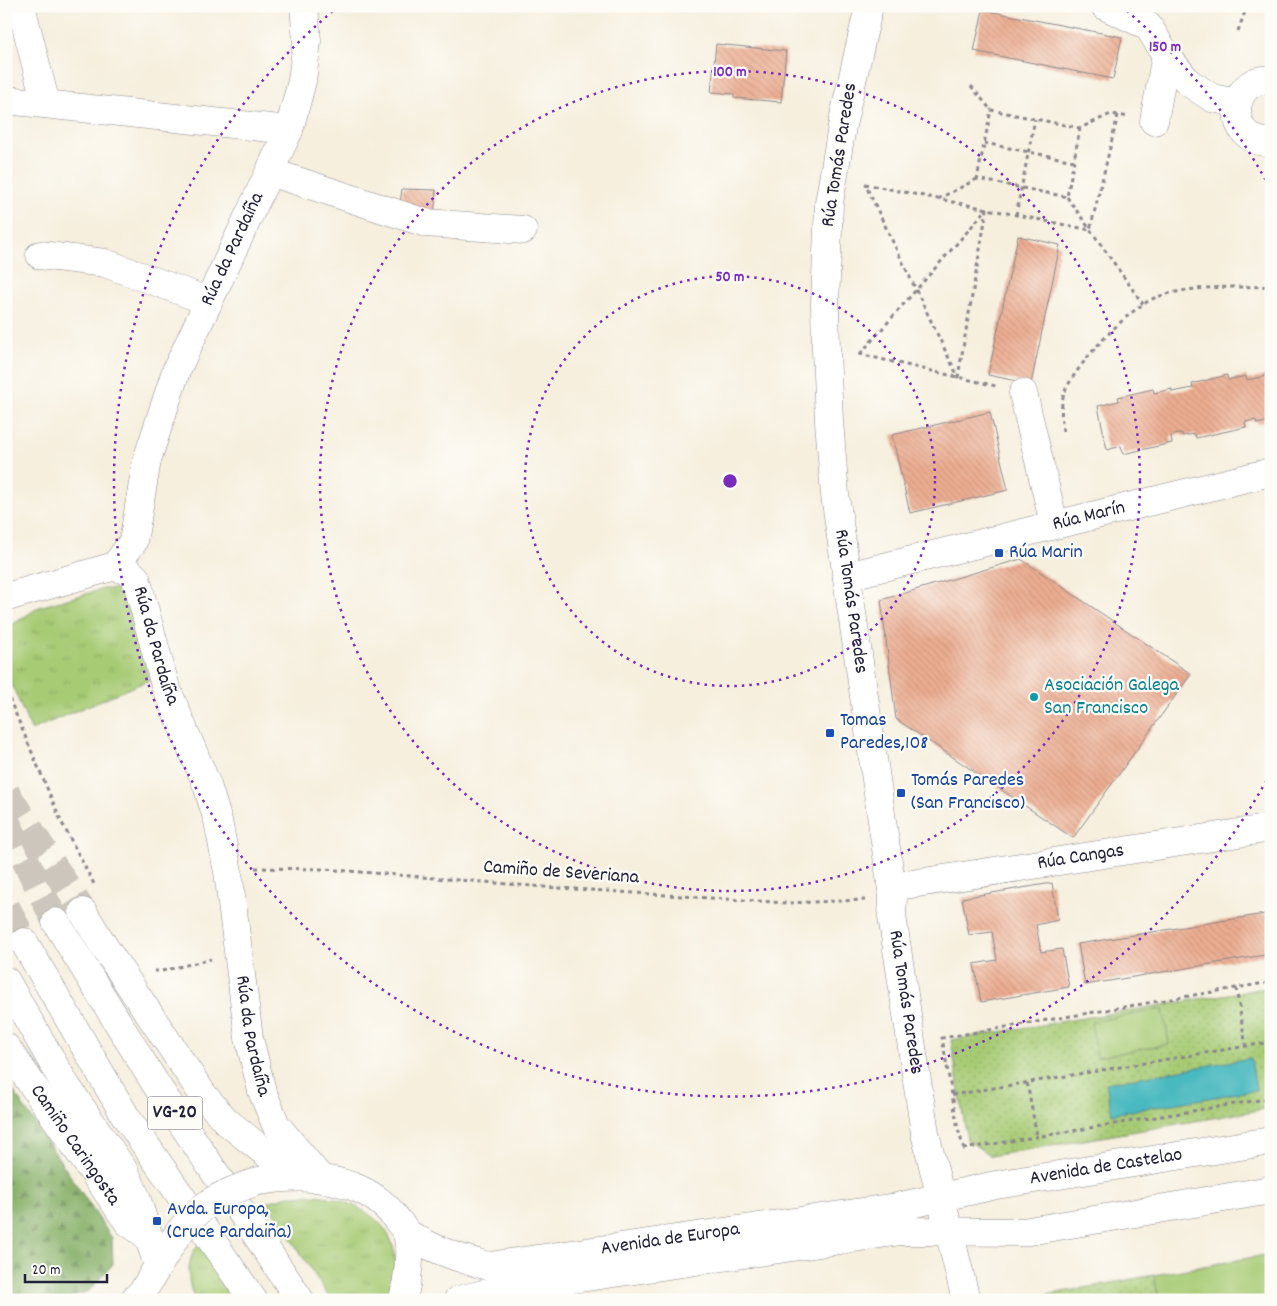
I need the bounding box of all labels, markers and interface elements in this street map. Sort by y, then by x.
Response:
text: 150 m [1149,37,1181,59]
text: 100 m [713,62,747,84]
street label: Rúa Tomás Paredes [815,81,865,229]
street label: Rúa da Pardaíña [194,187,272,311]
text: 50 m [716,267,744,289]
centre of rings [721,472,739,490]
street label: Rúa Marín [1050,494,1128,539]
street label: Rúa Tomás Paredes [826,527,875,675]
place label: Rúa Marin [1009,539,1083,567]
marker: Rúa Marin [993,547,1005,559]
street label: Rúa da Pardaíña [125,583,186,710]
place label: Asociación Galega San Francisco [1044,672,1180,723]
marker: Asociación Galega San Francisco [1028,691,1040,703]
place label: Tomas Paredes,108 [840,707,928,758]
marker: Tomas Paredes,108 [824,727,836,739]
place label: Tomás Paredes (San Francisco) [911,767,1025,818]
marker: Tomás Paredes (San Francisco) [895,787,907,799]
street label: Rúa Cangas [1035,837,1126,878]
street label: Camiño de Severiana [482,854,640,892]
street label: Rúa Tomás Paredes [880,928,930,1076]
street label: Rúa da Pardaíña [227,974,277,1102]
street label: Camiño Caringosta [23,1079,127,1212]
road number: VG-20 [148,1096,202,1130]
street label: Avenida de Castelao [1028,1141,1184,1193]
place label: Avda. Europa, (Cruce Pardaiña) [167,1196,291,1247]
marker: Avda. Europa, (Cruce Pardaiña) [151,1215,163,1227]
street label: Avenida de Europa [599,1216,742,1264]
scale bar [25,1251,108,1283]
text: 20 m [32,1260,60,1282]

